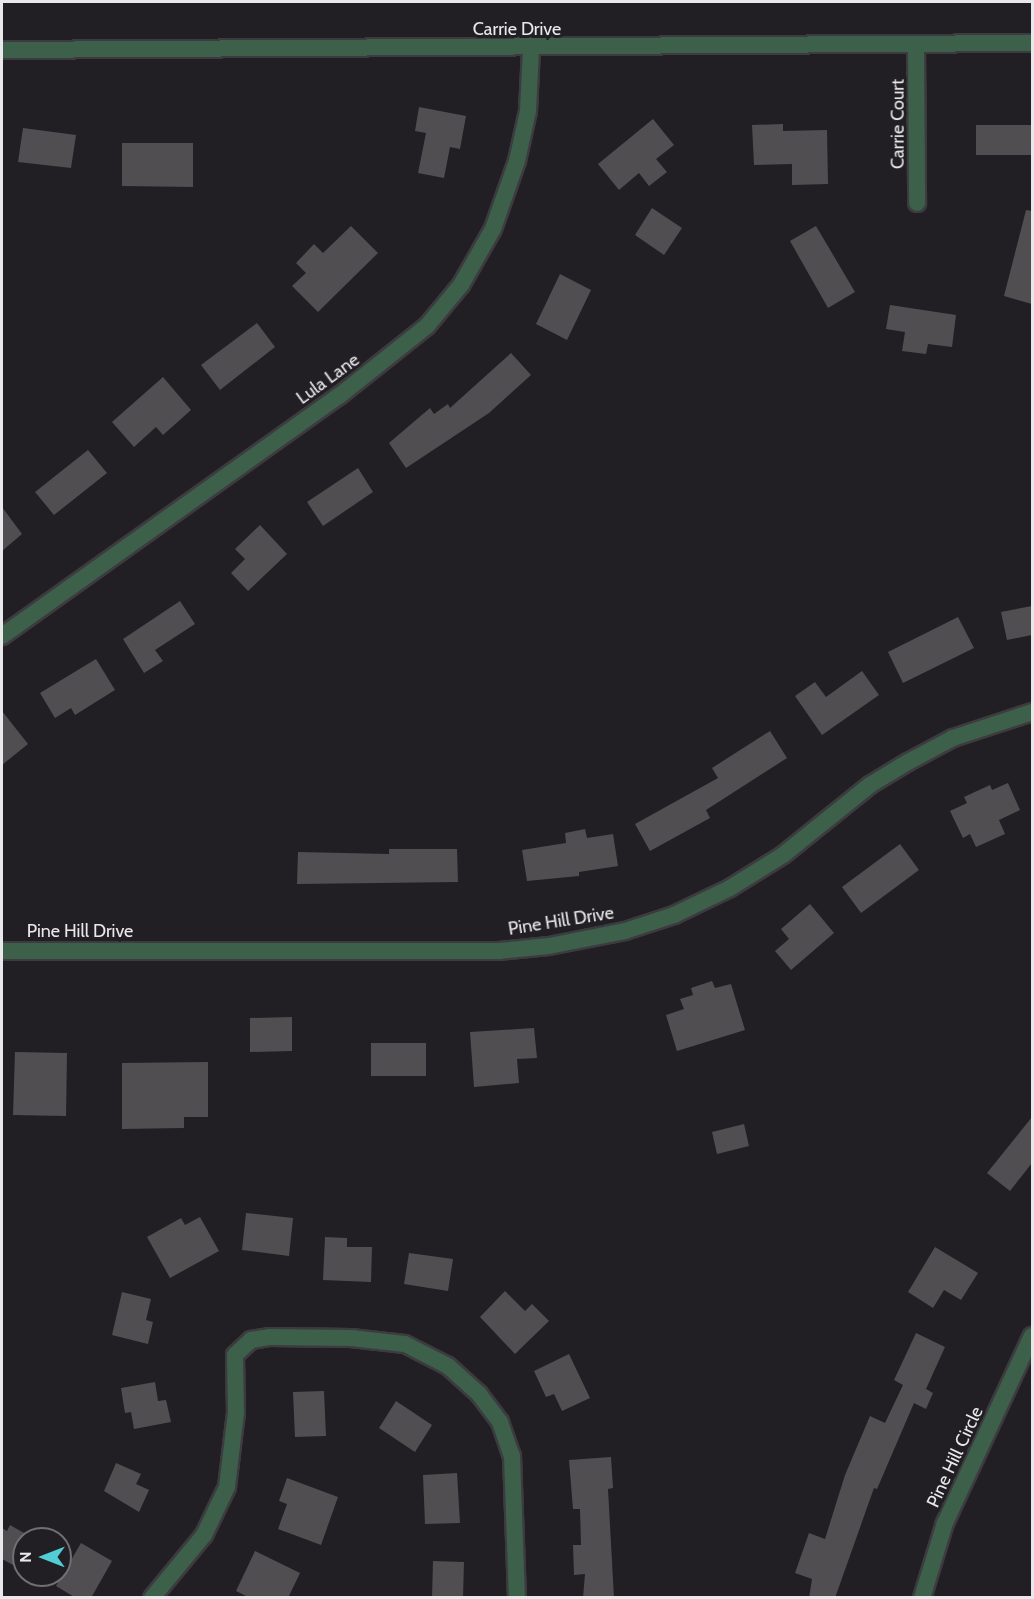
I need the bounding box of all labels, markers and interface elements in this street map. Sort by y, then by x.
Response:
street label: Carrie Drive [473,18,561,40]
street label: Carrie Court [887,79,909,169]
street label: Lula Lane [292,349,364,409]
street label: Pine Hill Drive [507,902,615,940]
street label: Pine Hill Drive [27,920,133,942]
street label: Pine Hill Circle [922,1403,988,1511]
north arrow [12,1527,72,1587]
text: N [16,1551,35,1563]

